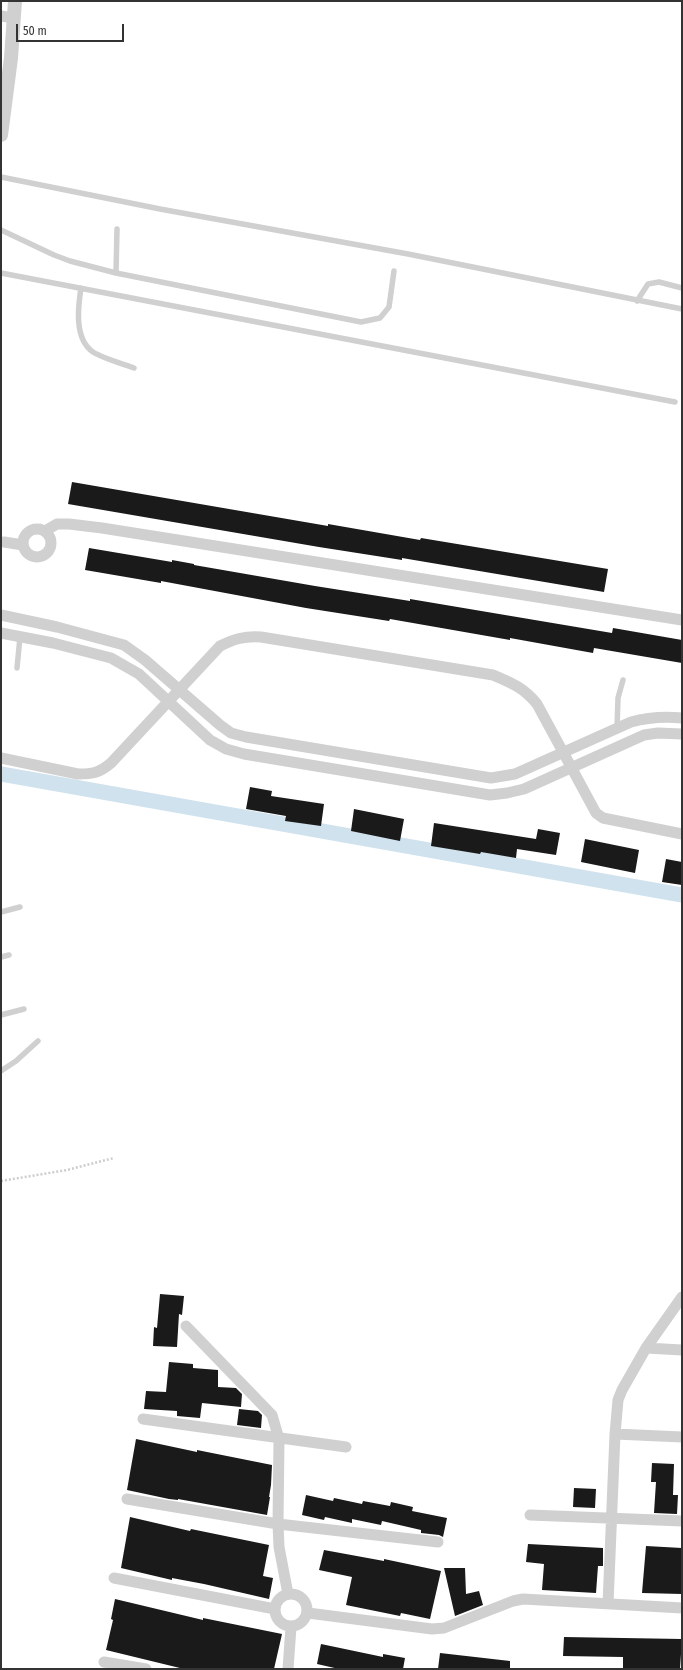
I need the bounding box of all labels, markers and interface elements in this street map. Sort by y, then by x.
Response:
scale bar [18,16,126,42]
text: 50 m [23,24,47,38]

